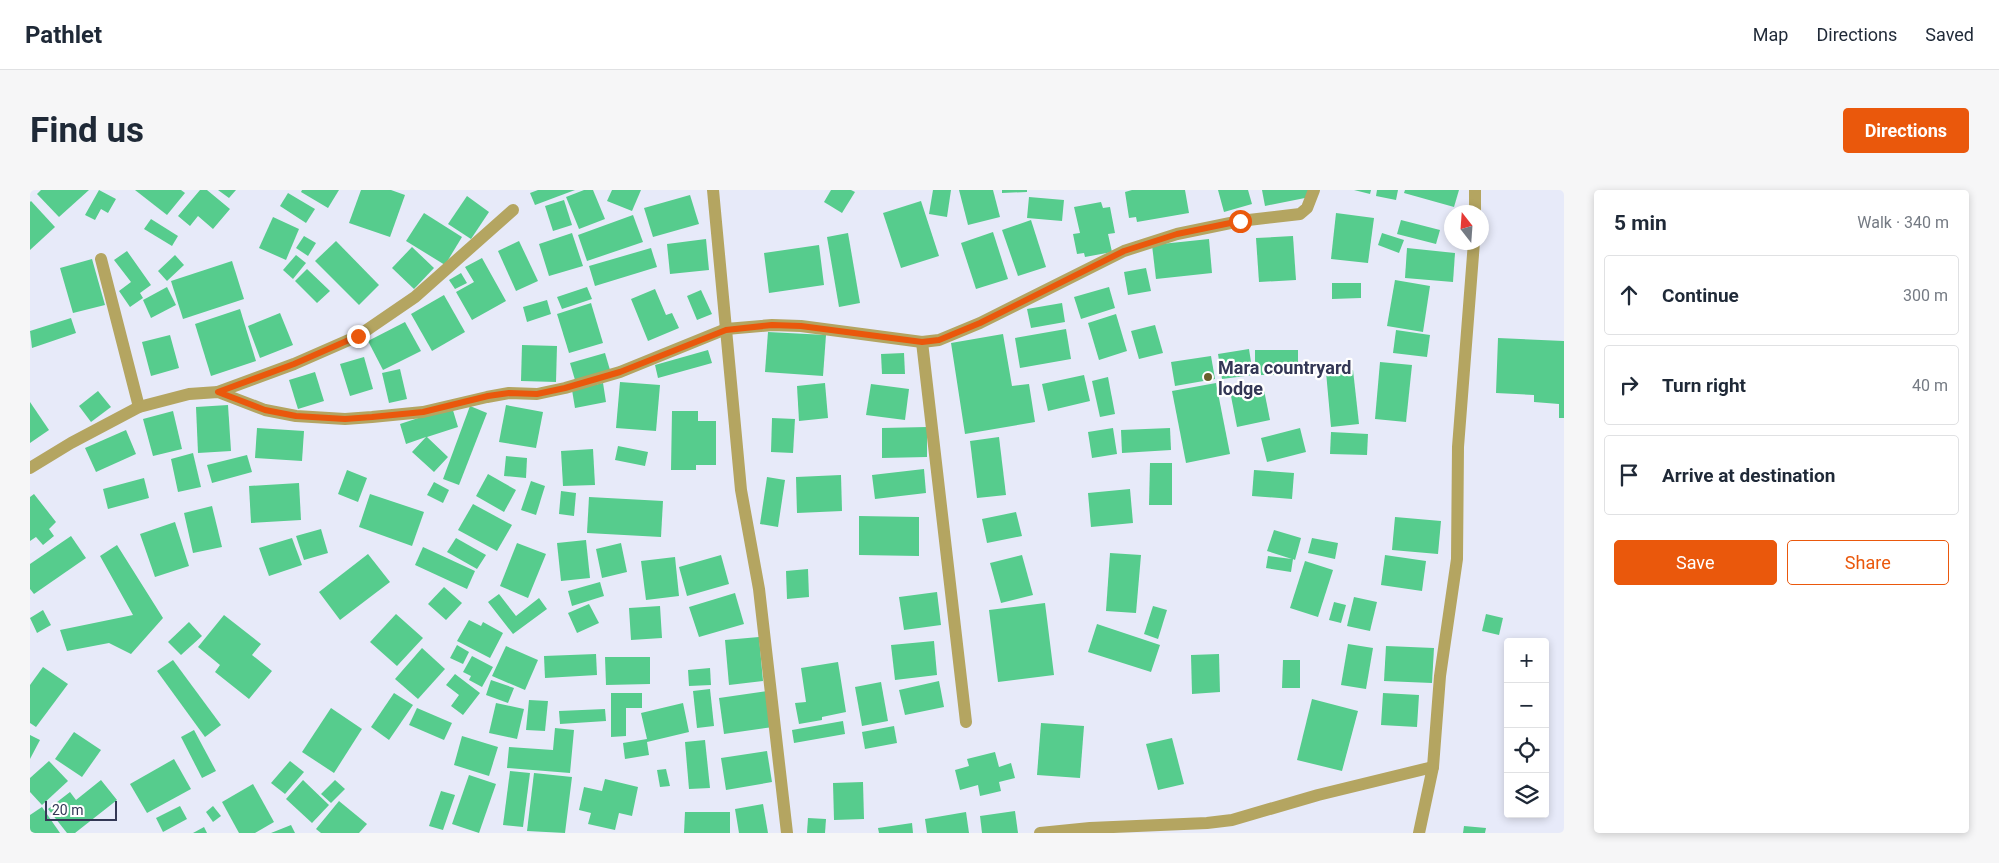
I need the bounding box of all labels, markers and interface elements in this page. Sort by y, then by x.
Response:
text: Pathlet [25,21,102,49]
text: Map [1753,24,1788,45]
text: Directions [1816,24,1897,45]
text: Saved [1925,24,1974,45]
button: Directions [1843,108,1969,153]
text: Find us [30,110,144,151]
north arrow [1444,205,1489,250]
route start [1229,210,1252,233]
text: 5 min [1614,211,1667,235]
text: Walk · 340 m [1857,213,1949,232]
icon: ahead [1615,281,1643,309]
text: Continue [1662,284,1739,307]
text: 300 m [1903,286,1948,305]
route end [347,325,370,348]
place label: Mara countryard lodge [1218,357,1351,399]
marker: Mara countryard lodge [1202,371,1214,383]
icon: right [1615,371,1643,399]
text: Turn right [1662,374,1746,397]
text: 40 m [1912,376,1948,395]
icon: arrive [1615,461,1643,489]
text: Arrive at destination [1662,464,1835,487]
button: Save [1614,540,1777,585]
button: Share [1787,540,1949,585]
map controls [1504,638,1549,818]
button: + [1504,638,1549,683]
button: − [1504,683,1549,728]
button: locate [1504,728,1549,773]
button: layers [1504,773,1549,818]
scale bar [45,798,118,821]
text: 20 m [52,802,84,818]

